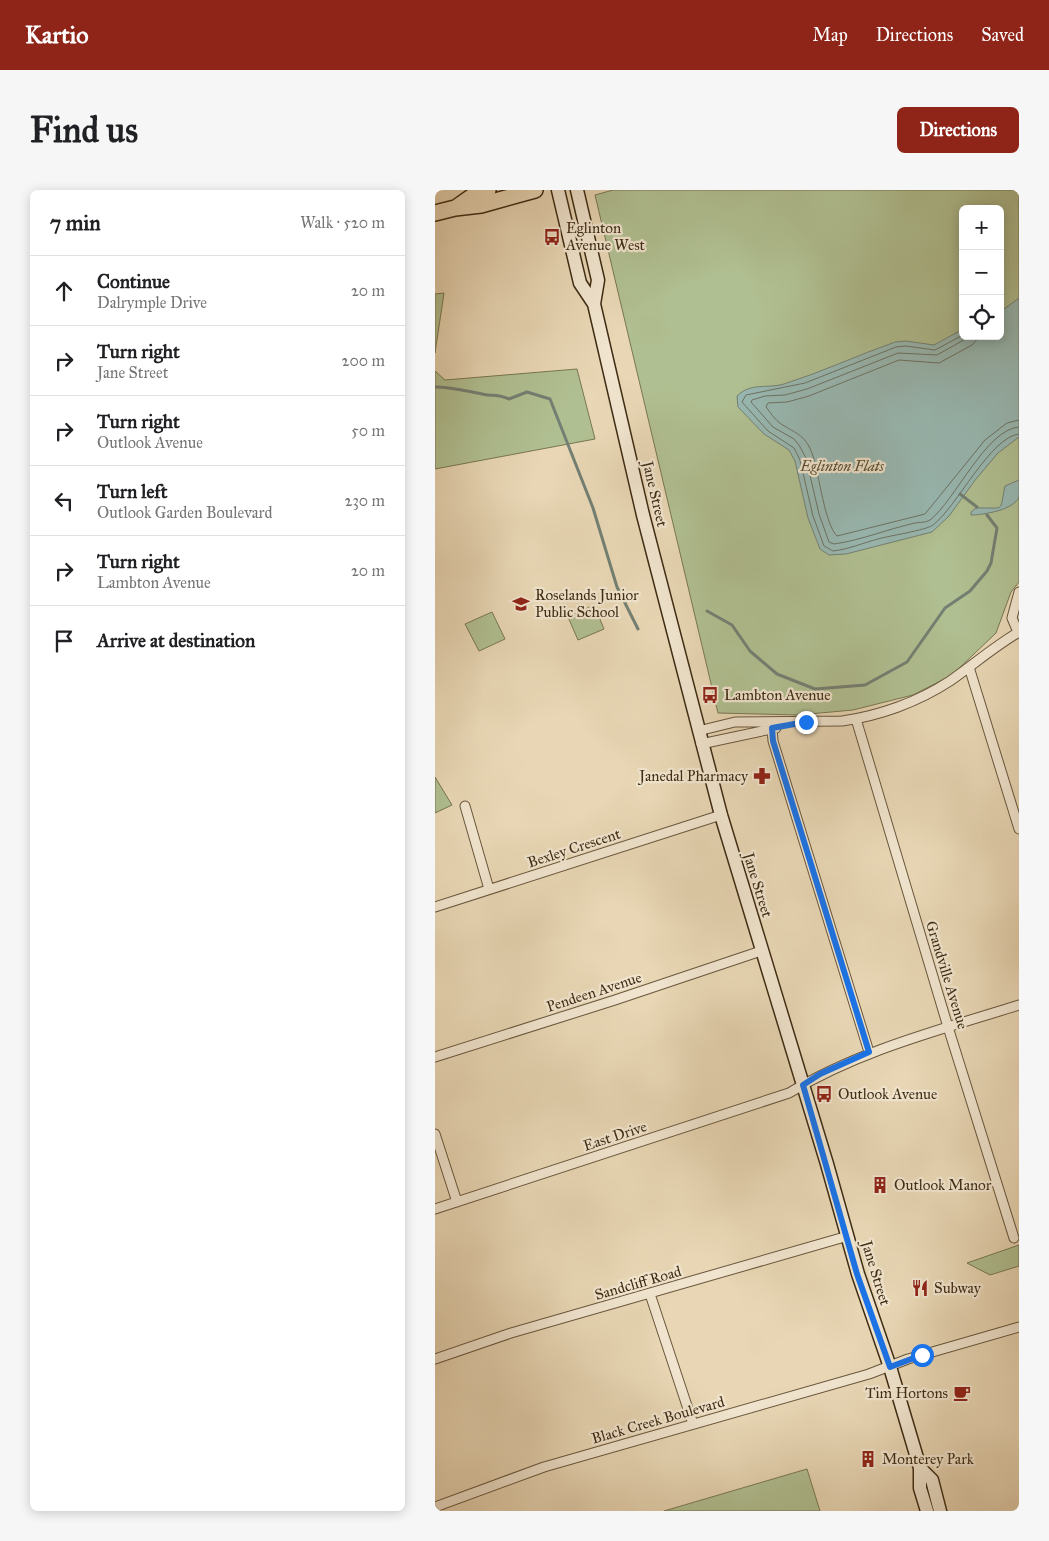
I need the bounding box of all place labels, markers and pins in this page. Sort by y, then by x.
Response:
place label: Eglinton Avenue West [565,219,646,254]
bus stop icon: Eglinton Avenue West [542,227,562,247]
place label: Roselands Junior Public School [535,586,639,621]
school or university icon: Roselands Junior Public School [511,594,531,614]
bus stop icon: Lambton Avenue [700,685,720,705]
place label: Lambton Avenue [724,686,831,704]
pharmacy icon: Janedal Pharmacy [752,766,772,786]
place label: Janedal Pharmacy [637,767,749,786]
bus stop icon: Outlook Avenue [814,1084,834,1104]
place label: Outlook Avenue [838,1085,937,1103]
building icon: Outlook Manor [870,1175,890,1195]
place label: Outlook Manor [894,1176,992,1194]
restaurant icon: Subway [910,1278,930,1298]
place label: Subway [934,1279,982,1297]
cafe icon: Tim Hortons [952,1383,972,1403]
place label: Tim Hortons [865,1384,948,1402]
building icon: Monterey Park [858,1449,878,1469]
place label: Monterey Park [882,1450,974,1468]

